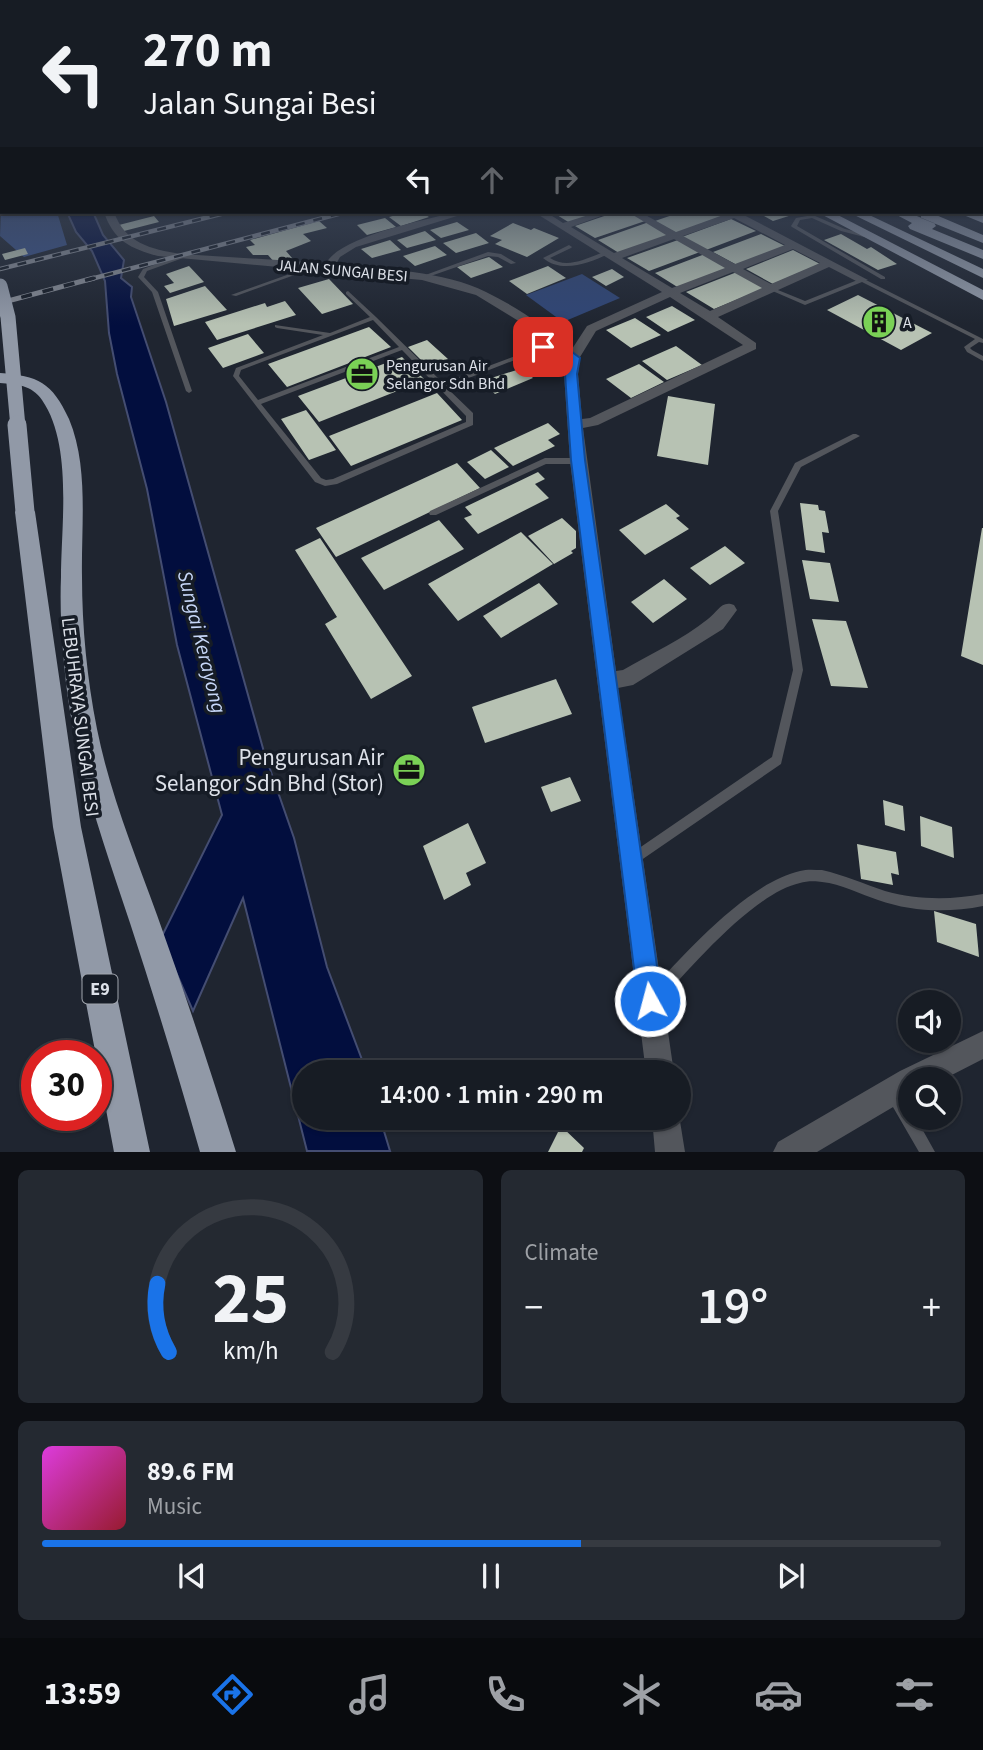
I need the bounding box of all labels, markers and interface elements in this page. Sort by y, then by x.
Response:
text: 270 m [143,16,272,86]
icon: left [28,28,119,119]
text: Jalan Sungai Besi [143,81,377,127]
icon: left [400,161,438,199]
icon: ahead [473,161,511,199]
icon: right [546,161,584,199]
street label: JALAN SUNGAI BESI [275,254,409,288]
building icon: A [860,303,898,341]
place label: A [903,312,912,334]
pin [513,317,573,377]
icon: arrive [524,328,562,366]
office icon: Pengurusan Air Selangor Sdn Bhd [343,355,381,393]
place label: Pengurusan Air Selangor Sdn Bhd [386,355,505,395]
water label: Sungai Kerayong [170,567,234,717]
street label: LEBUHRAYA SUNGAI BESI [54,616,105,818]
place label: Pengurusan Air Selangor Sdn Bhd (Stor) [155,741,385,800]
office icon: Pengurusan Air Selangor Sdn Bhd (Stor) [390,751,428,789]
position arrow [613,964,687,1038]
road number: E9 [82,974,118,1004]
map controls [898,990,961,1130]
button: sound [898,990,961,1053]
speed limit sign: 30 [21,1040,112,1131]
button: search [898,1067,961,1130]
text: 14:00 · 1 min · 290 m [379,1076,604,1113]
text: Climate [525,1236,598,1269]
text: 25 [212,1248,289,1352]
text: 19° [697,1270,768,1344]
text: − [525,1281,543,1335]
text: + [922,1281,941,1335]
text: km/h [223,1333,278,1369]
text: 89.6 FM [147,1453,235,1490]
text: Music [147,1490,202,1523]
icon: previous [173,1557,211,1595]
icon: pause [472,1557,510,1595]
icon: next [772,1557,810,1595]
icon: directions [208,1670,257,1719]
icon: music [345,1670,394,1719]
icon: phone [481,1670,530,1719]
icon: climate [617,1670,666,1719]
icon: car [754,1670,803,1719]
icon: filters [890,1670,939,1719]
text: 13:59 [44,1671,121,1717]

